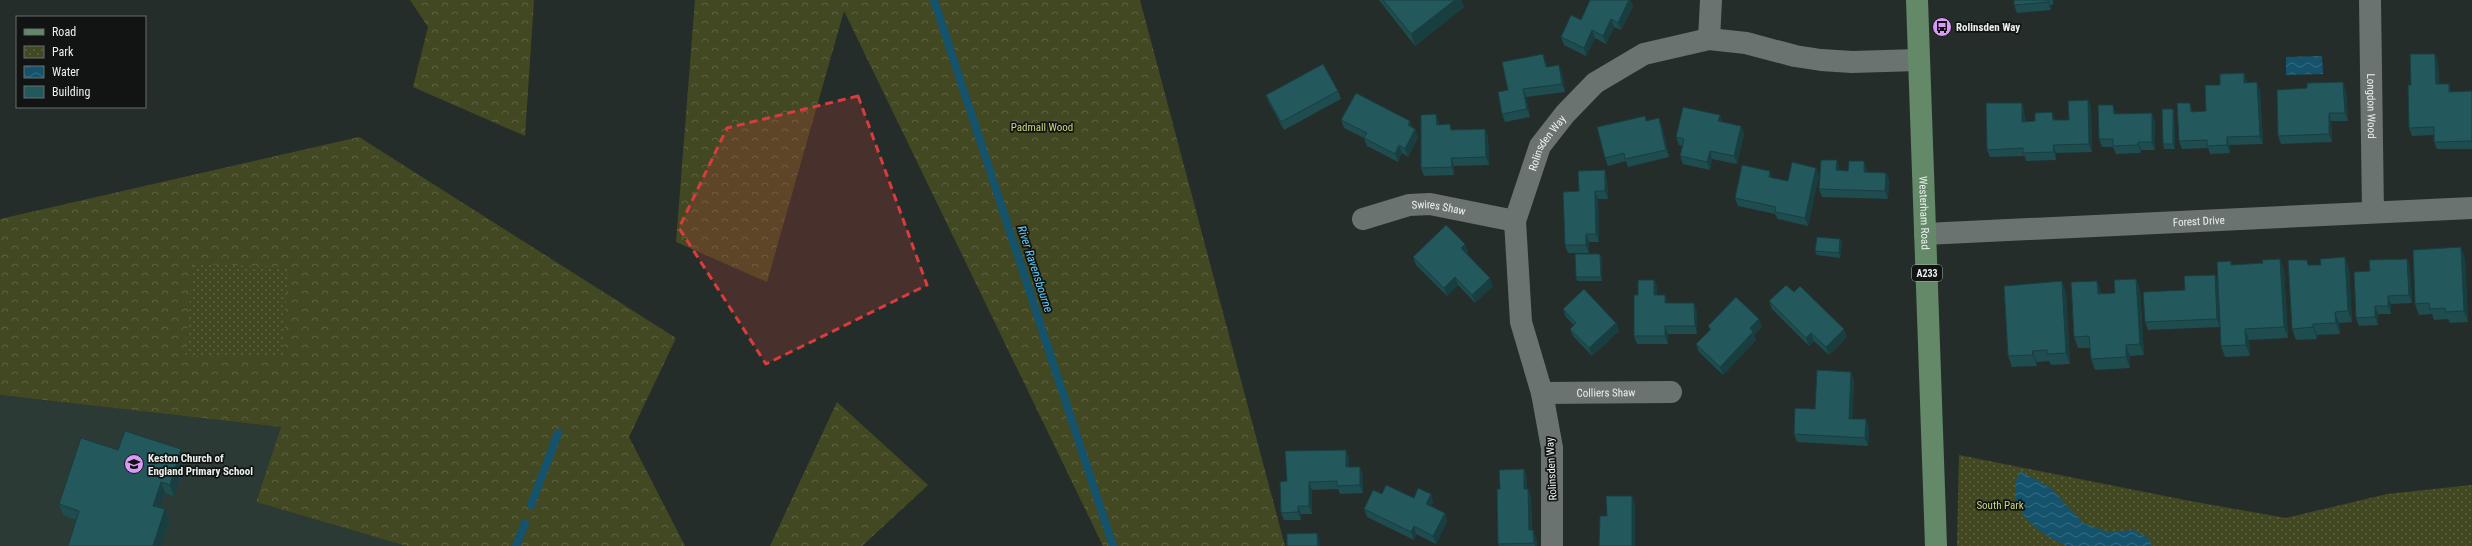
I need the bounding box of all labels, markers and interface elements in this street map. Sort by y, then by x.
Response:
legend [16,16,146,108]
bus stop icon: Rolinsden Way [1931,16,1953,38]
place label: Rolinsden Way [1956,21,2020,34]
text: Road [52,25,76,39]
text: Park [52,45,74,59]
text: Water [52,65,80,79]
street label: Longdon Wood [2364,73,2378,139]
text: Building [52,85,90,99]
street label: Rolinsden Way [1526,112,1569,173]
park label: Padmall Wood [1011,121,1073,134]
street label: Westerham Road [1916,176,1932,250]
street label: Swires Shaw [1411,198,1467,218]
street label: Forest Drive [2172,214,2225,229]
water label: River Ravensbourne [1014,224,1056,315]
road number: A233 [1912,265,1942,281]
street label: Colliers Shaw [1576,386,1636,400]
street label: Rolinsden Way [1543,437,1560,501]
place label: Keston Church of England Primary School [148,452,253,478]
school or university icon: Keston Church of England Primary School [123,453,145,475]
park label: South Park [1976,499,2024,512]

